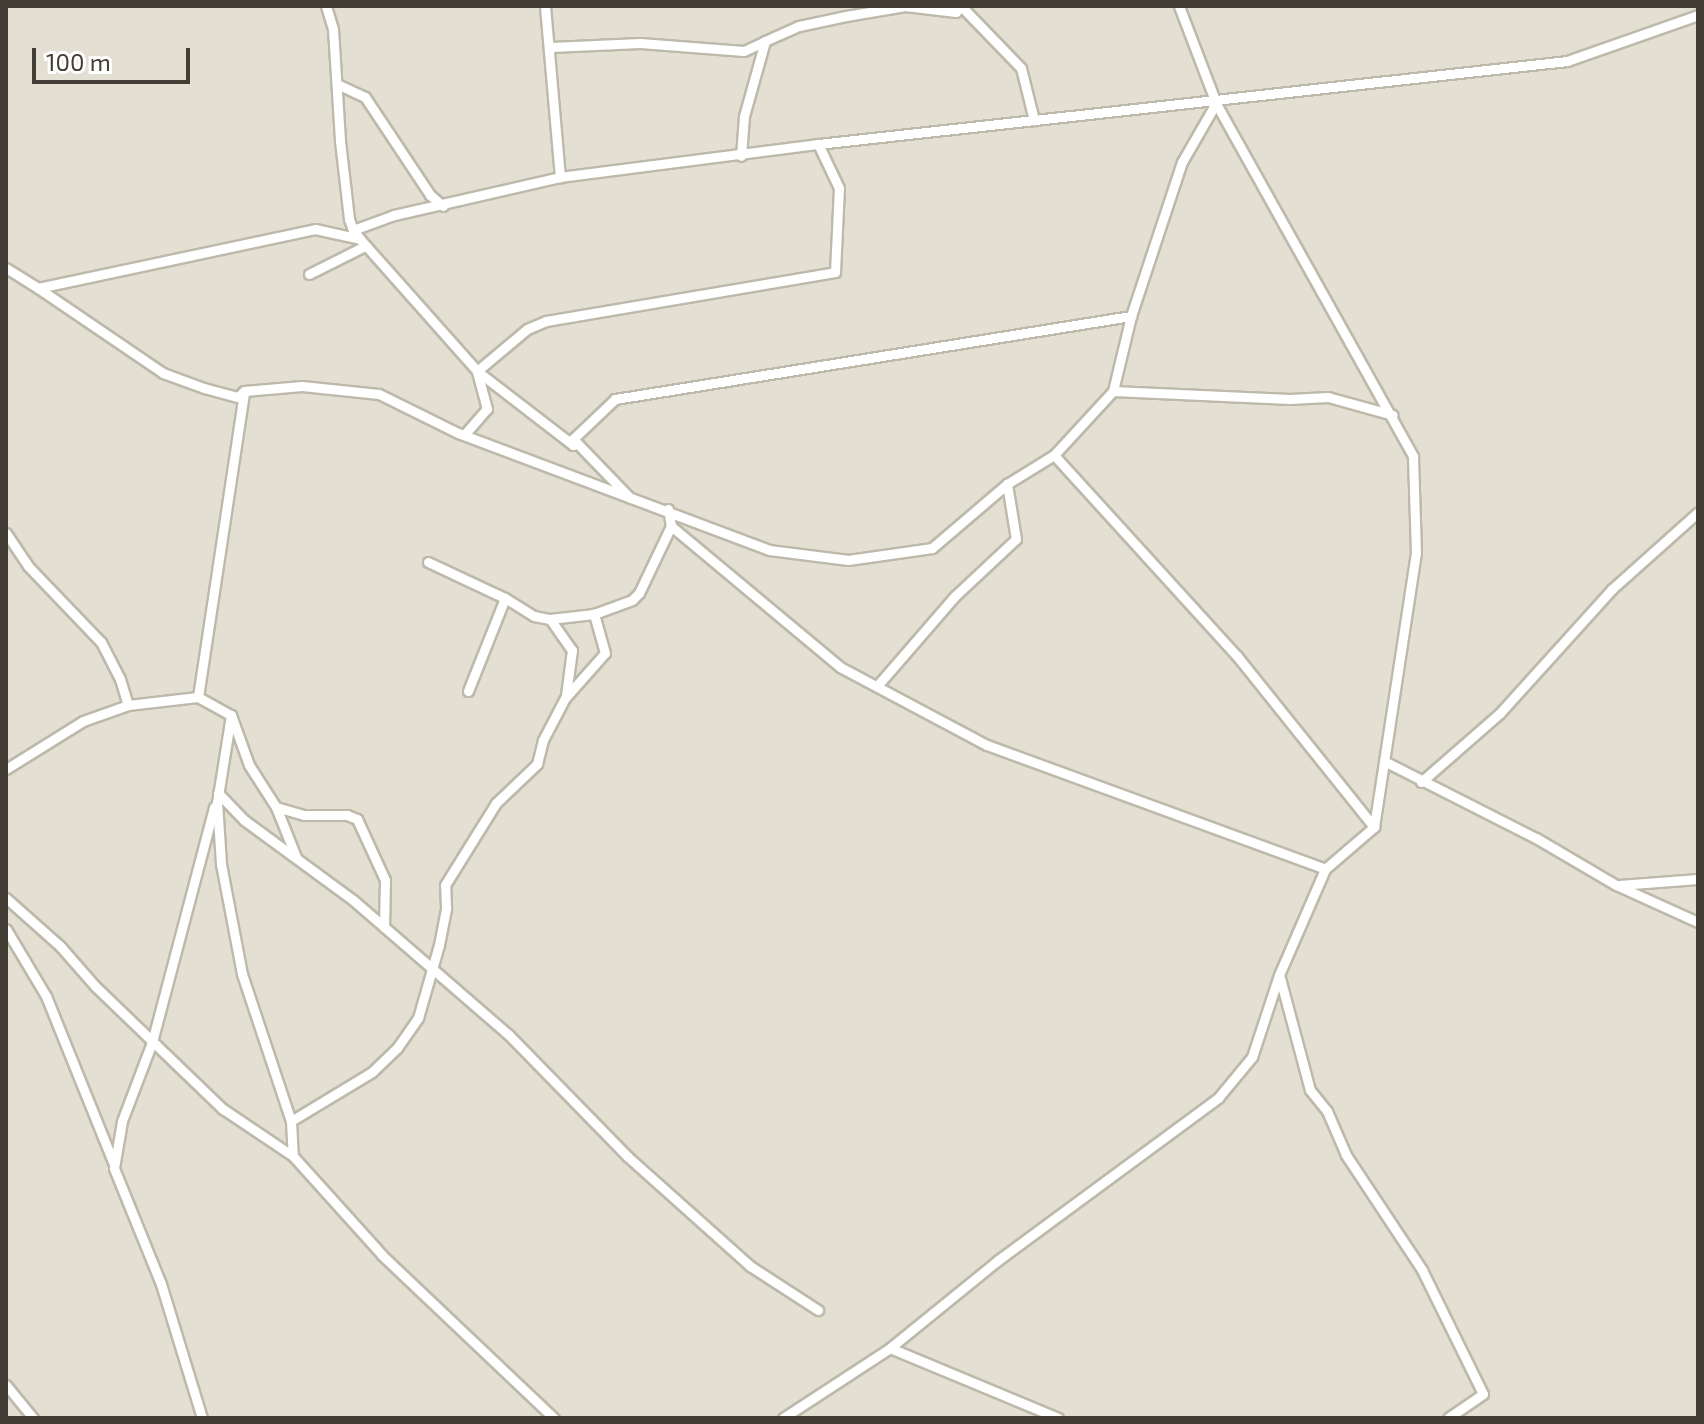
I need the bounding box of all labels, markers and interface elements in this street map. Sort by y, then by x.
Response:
scale bar [36,32,194,82]
text: 100 m [46,47,111,76]

